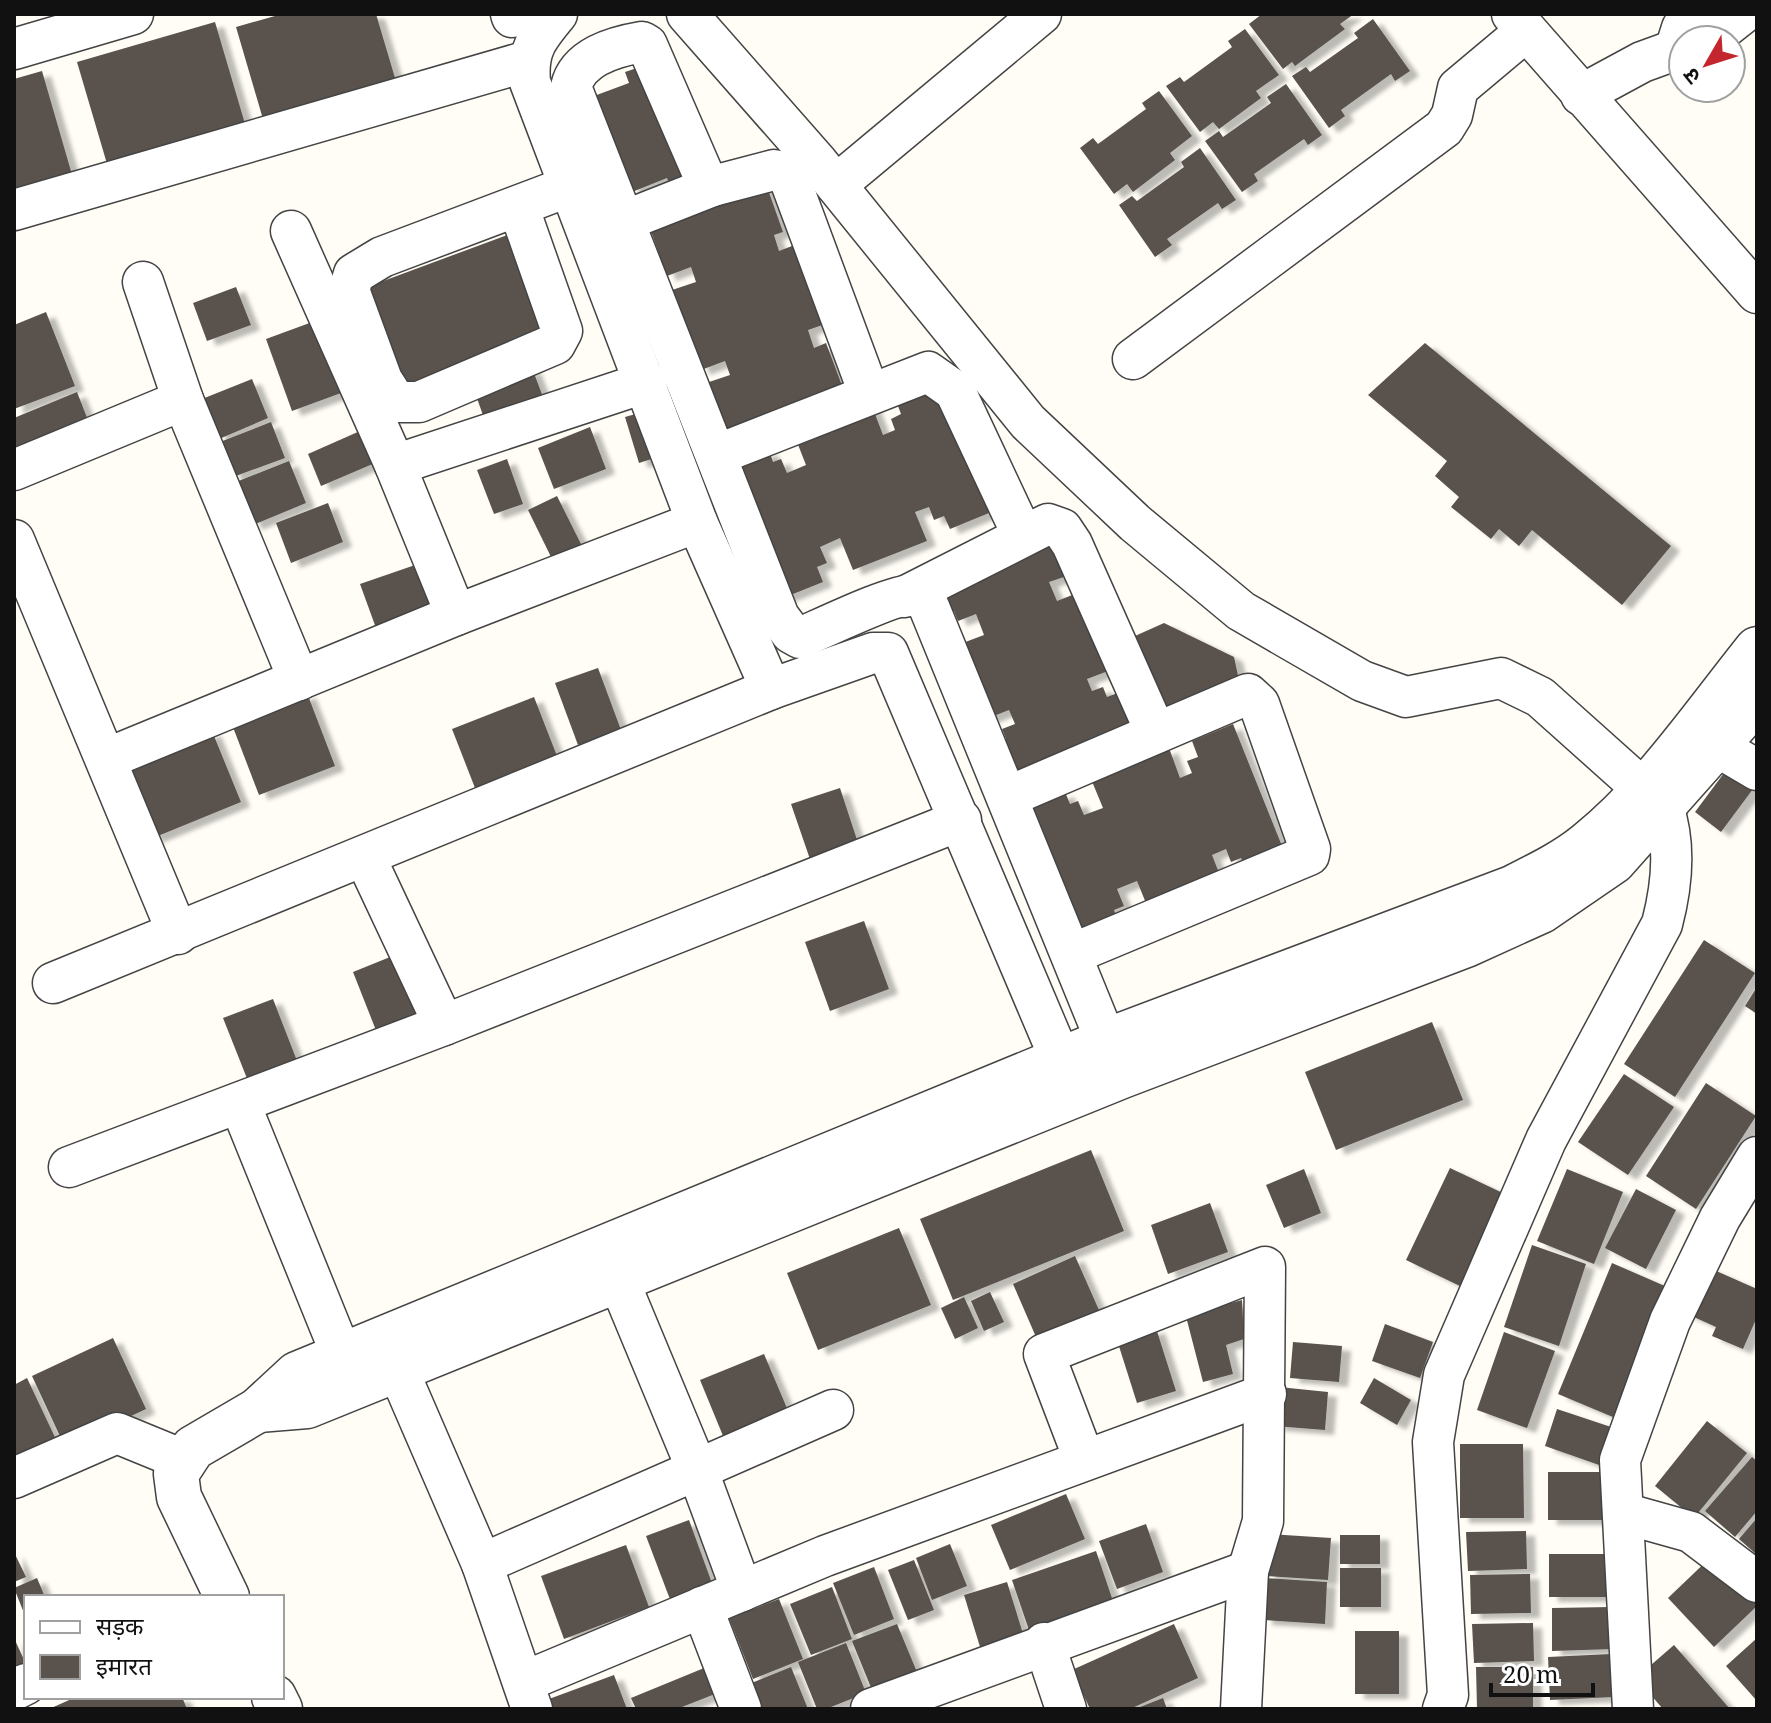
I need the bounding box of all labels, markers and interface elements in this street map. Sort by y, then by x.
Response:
north arrow [1667,24,1747,104]
text: उ [1674,62,1706,92]
legend [24,1595,284,1699]
text: सड़क [96,1609,144,1642]
scale bar [1491,1647,1593,1697]
text: इमारत [96,1649,153,1682]
text: 20 m [1503,1657,1559,1690]

